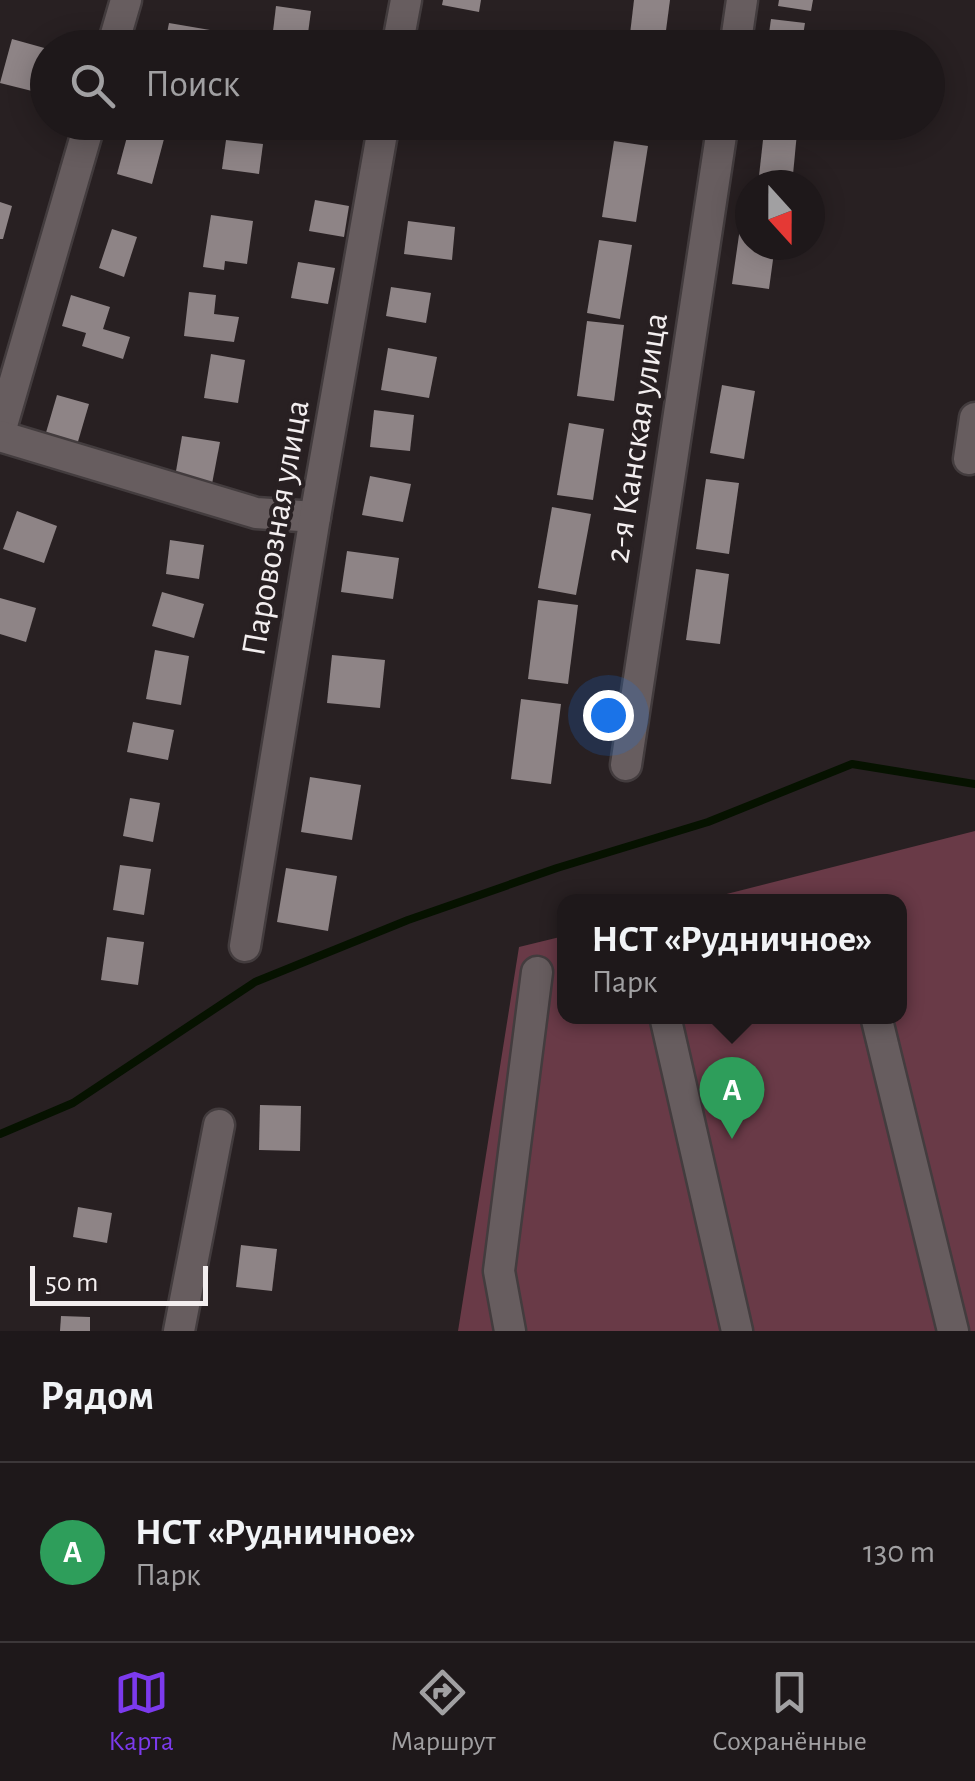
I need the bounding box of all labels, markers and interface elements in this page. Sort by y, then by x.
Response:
search box [30,30,945,140]
icon: search [65,58,120,113]
text: Поиск [145,66,240,104]
north arrow [735,170,825,260]
street label: 2-я Канская улица [600,310,674,566]
street label: Паровозная улица [236,397,316,659]
your location [583,690,634,741]
popup [557,894,907,1024]
text: НСТ «Рудничное» [592,921,872,959]
text: Парк [592,966,657,998]
pin: A [700,1056,764,1139]
scale bar [30,1261,208,1306]
text: 50 m [45,1269,99,1297]
text: Рядом [40,1375,154,1417]
text: НСТ «Рудничное» [135,1514,416,1552]
text: A [63,1536,82,1568]
text: 130 m [863,1536,935,1568]
text: Парк [135,1559,201,1591]
tab: Карта [108,1665,174,1759]
tab: Маршрут [390,1665,496,1759]
tab: Сохранённые [712,1665,867,1759]

